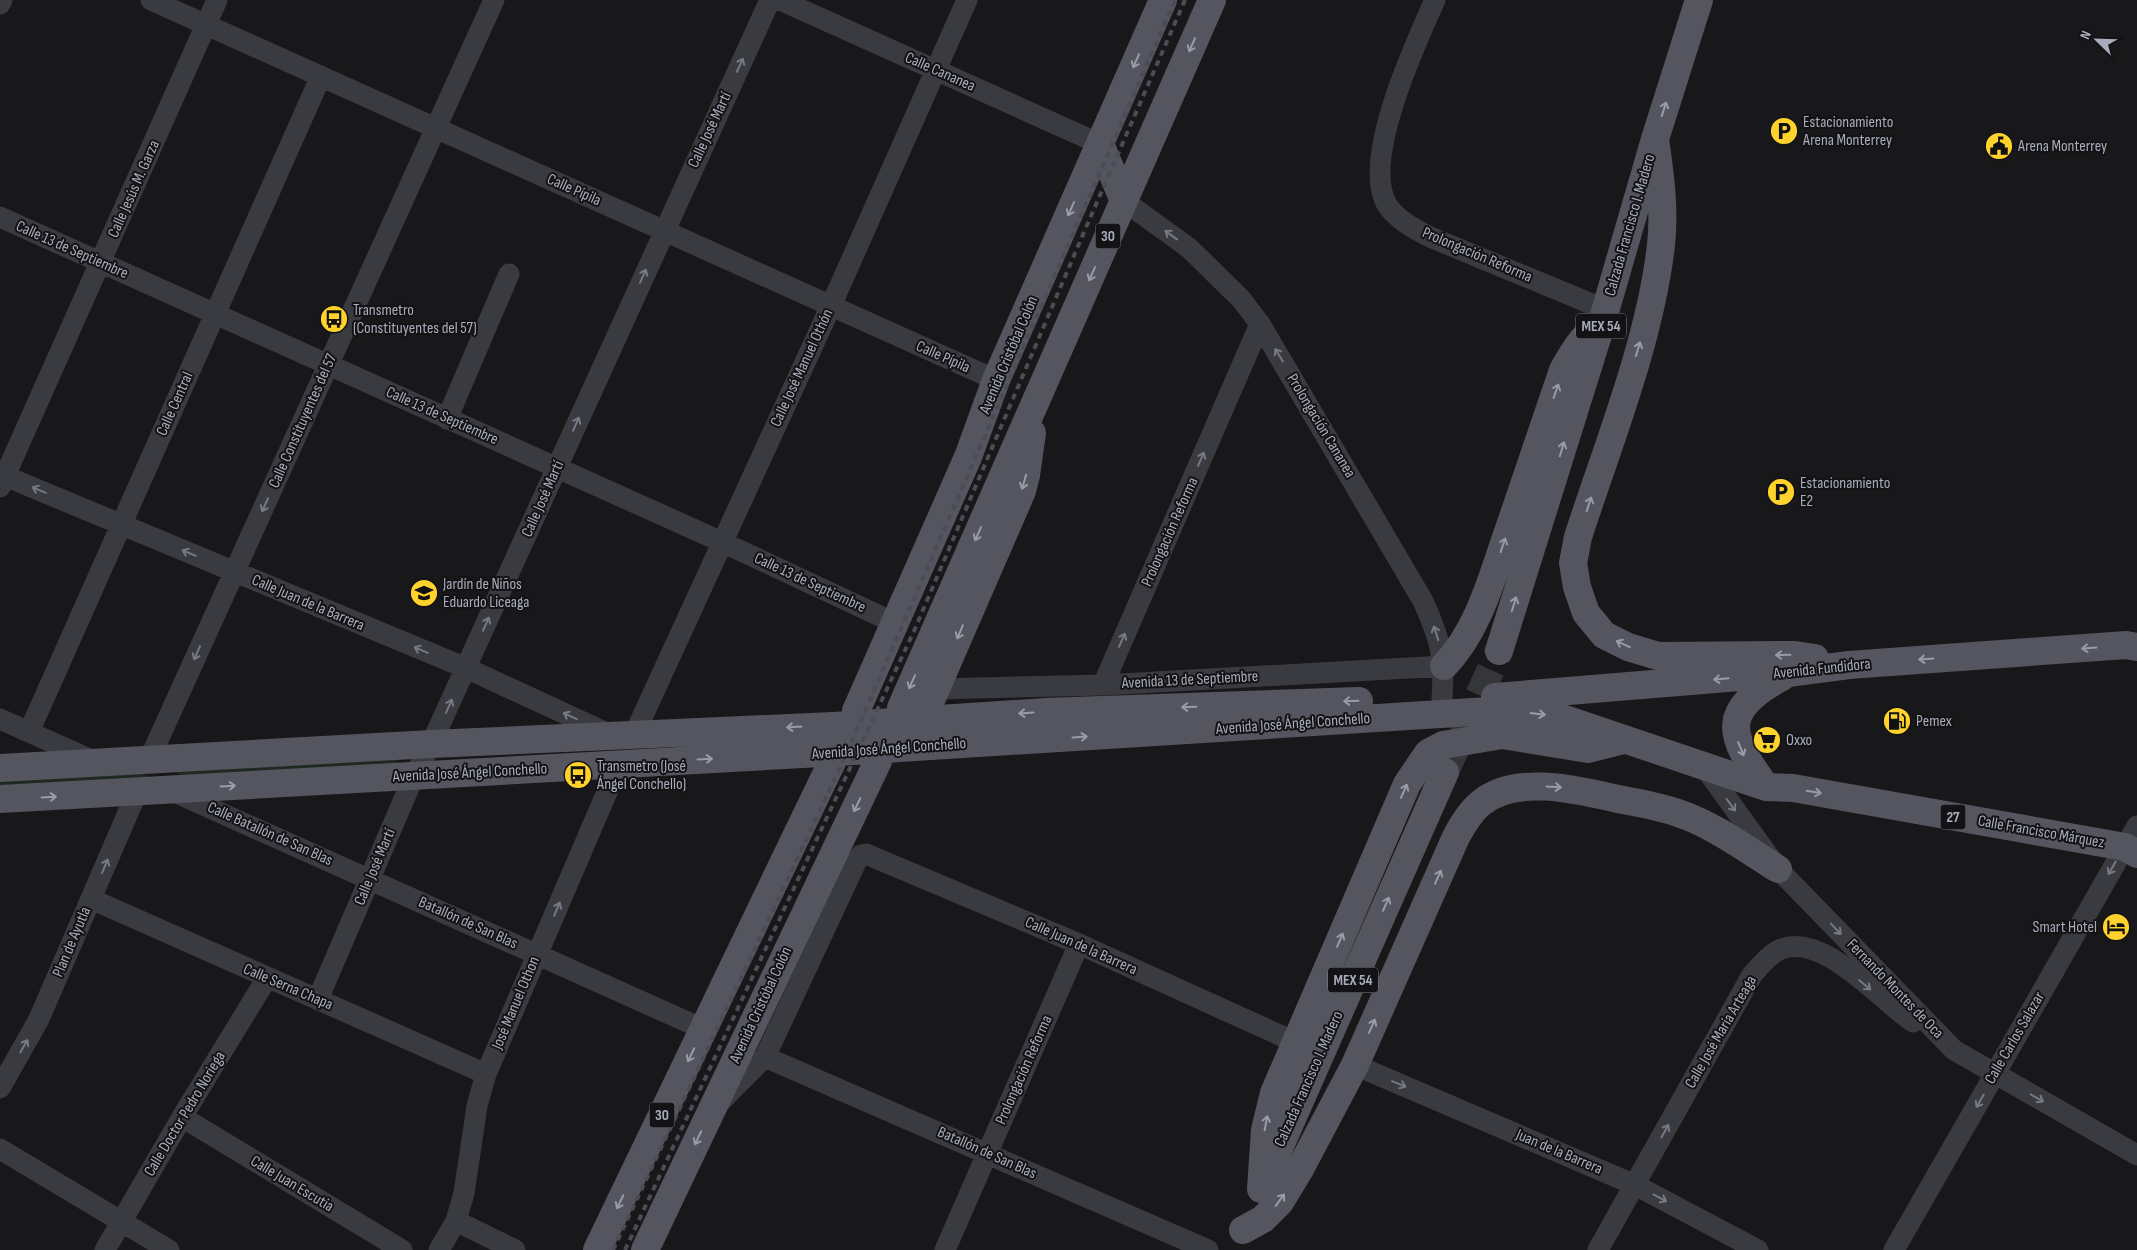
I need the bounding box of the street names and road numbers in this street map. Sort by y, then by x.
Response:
street label: Calle Cananea [902,48,978,96]
street label: Calle José Martí [684,89,736,171]
street label: Calle Jesús M. Garza [104,137,164,241]
street label: Calzada Francisco I. Madero [1601,152,1659,298]
street label: Calle Pípila [544,170,604,210]
street label: Calle 13 de Septiembre [13,217,131,283]
street label: Prolongación Reforma [1419,223,1535,287]
road number: 30 [1096,224,1120,248]
street label: Avenida Cristóbal Colón [975,293,1042,418]
street label: Calle José Manuel Othón [766,306,838,430]
road number: MEX 54 [1576,314,1626,338]
street label: Calle Pípila [913,337,973,377]
street label: Calle Constituyentes del 57 [265,350,341,491]
street label: Calle Central [153,369,198,439]
street label: Prolongación Cananea [1282,371,1360,481]
street label: Calle 13 de Septiembre [383,383,501,449]
street label: Calle José Martí [518,458,568,540]
street label: Prolongación Reforma [1137,474,1203,590]
street label: Calle 13 de Septiembre [751,549,869,617]
street label: Calle Juan de la Barrera [249,571,367,635]
street label: Avenida Fundidora [1772,654,1871,684]
street label: Avenida 13 de Septiembre [1120,667,1259,693]
street label: Avenida José Ángel Conchello [1214,709,1371,739]
street label: Avenida José Ángel Conchello [810,734,967,764]
street label: Avenida José Ángel Conchello [391,759,548,787]
street label: Calle Batallón de San Blas [205,798,336,870]
road number: 27 [1940,804,1966,830]
street label: Calle Francisco Márquez [1976,812,2106,853]
street label: Calle José Martí [350,826,400,908]
street label: Batallón de San Blas [416,893,521,953]
street label: Plan de Ayutla [49,904,95,980]
street label: Calle Juan de la Barrera [1022,913,1140,979]
street label: Fernando Montes de Oca [1843,935,1947,1043]
street label: Avenida Cristóbal Colón [725,944,796,1067]
street label: José Manuel Othon [488,954,544,1053]
street label: Calle Serna Chapa [240,960,336,1014]
road number: MEX 54 [1328,968,1378,992]
street label: Calle José María Arteaga [1681,972,1761,1092]
street label: Calle Carlos Salazar [1981,988,2049,1088]
street label: Calzada Francisco I. Madero [1271,1008,1347,1150]
street label: Prolongación Reforma [991,1012,1057,1128]
street label: Calle Doctor Pedro Noriega [140,1048,230,1180]
road number: 30 [650,1102,674,1128]
street label: Batallón de San Blas [935,1123,1040,1183]
street label: Juan de la Barrera [1512,1125,1605,1179]
street label: Calle Juan Escutia [247,1152,337,1216]

